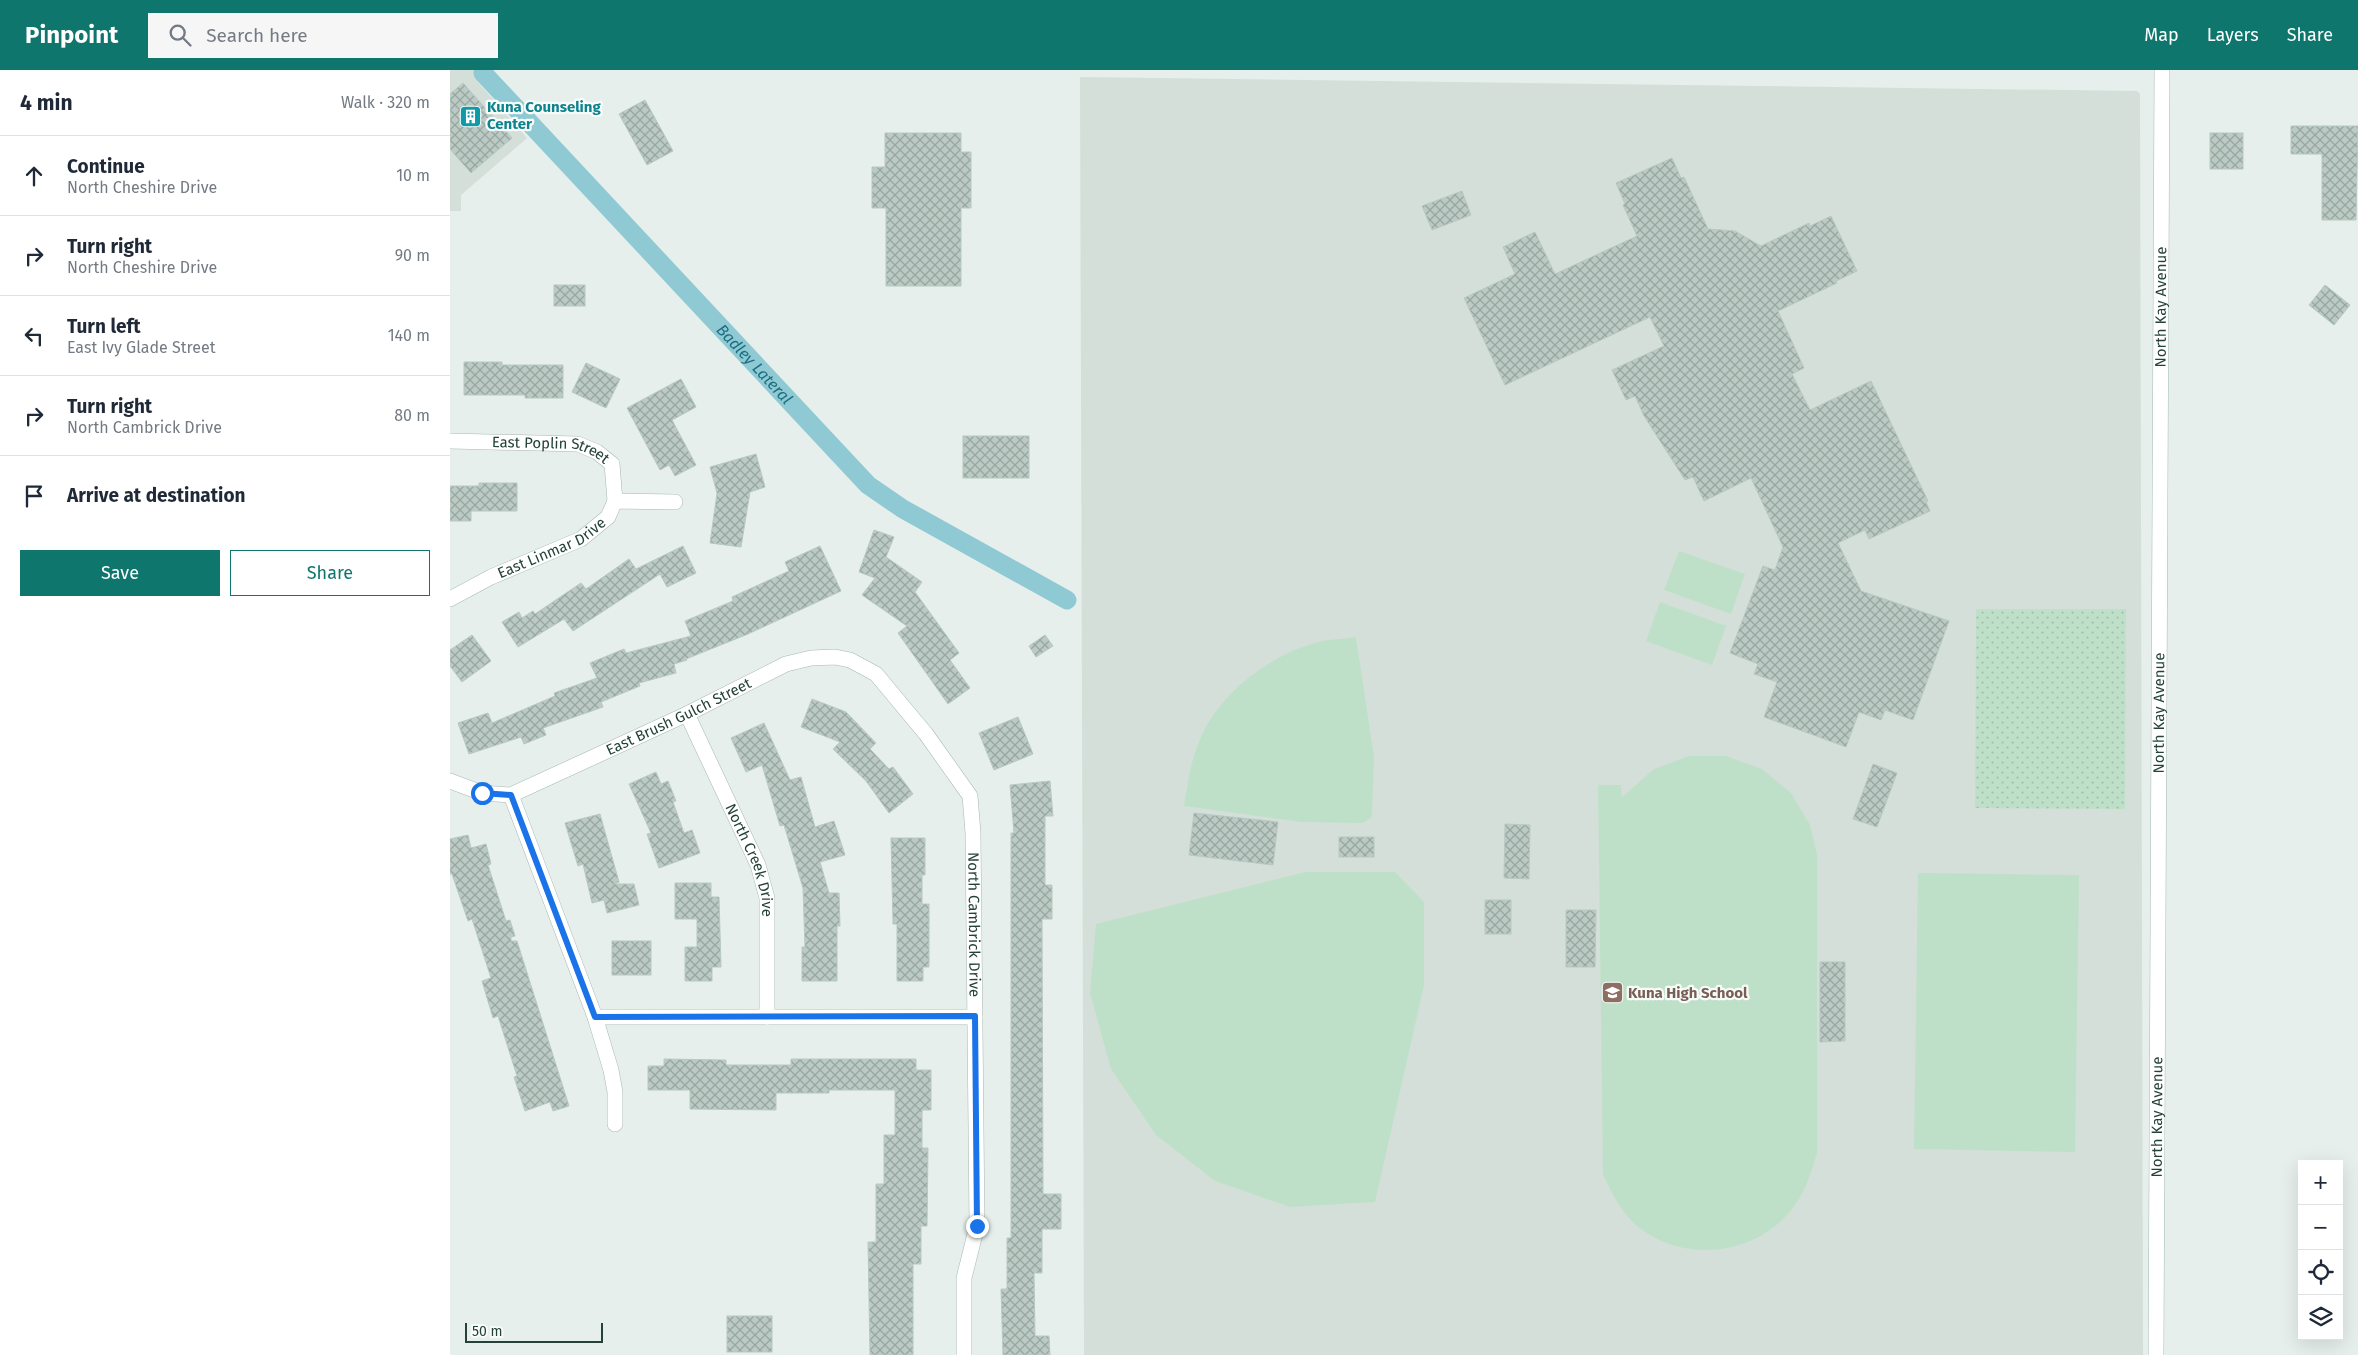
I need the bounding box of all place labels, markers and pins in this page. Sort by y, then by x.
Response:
place label: Kuna Counseling Center [487,98,601,133]
building icon: Kuna Counseling Center [459,104,483,128]
school or university icon: Kuna High School [1600,981,1624,1005]
place label: Kuna High School [1628,984,1748,1002]

